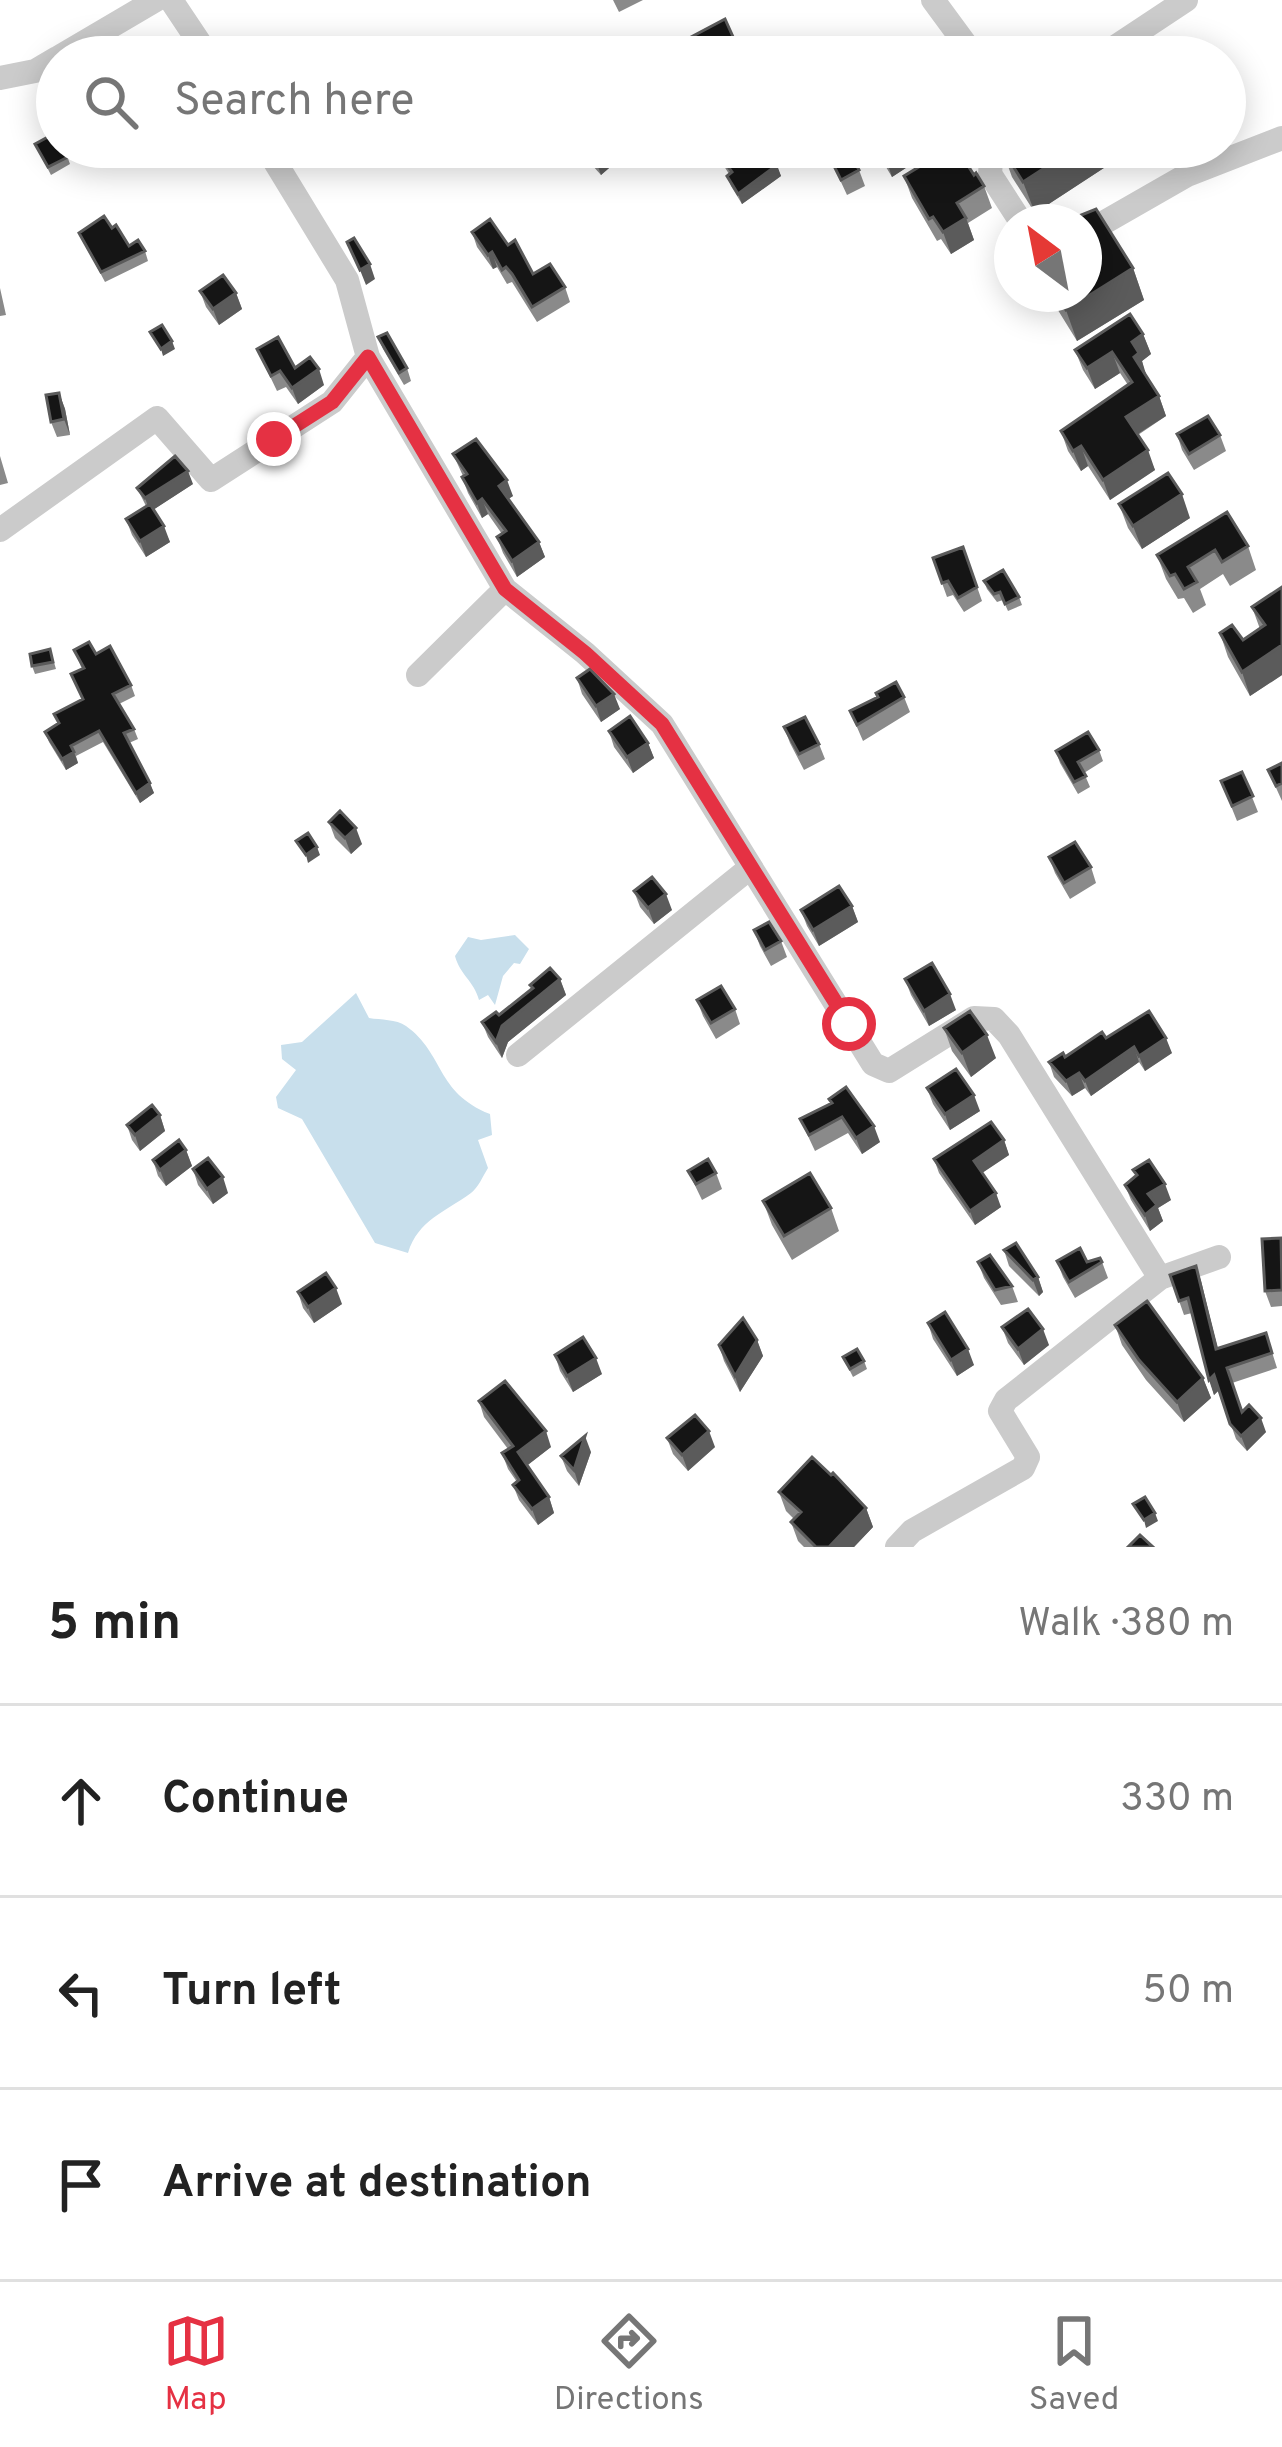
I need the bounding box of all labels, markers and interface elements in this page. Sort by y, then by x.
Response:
search box [36,36,1246,168]
icon: search [78,69,144,135]
text: Search here [174,74,414,131]
north arrow [994,204,1102,312]
route end [247,412,301,466]
route start [822,997,876,1051]
text: 5 min [48,1593,181,1658]
text: Walk · 380 m [1018,1601,1234,1650]
icon: ahead [48,1768,114,1834]
text: Continue [162,1772,349,1829]
text: 330 m [1120,1776,1234,1825]
icon: left [48,1960,114,2026]
text: Turn left [162,1964,341,2021]
text: 50 m [1143,1968,1234,2017]
icon: arrive [48,2152,114,2218]
text: Arrive at destination [162,2156,592,2213]
tab: Map [163,2308,229,2422]
tab: Directions [554,2308,704,2422]
tab: Saved [1029,2308,1119,2422]

